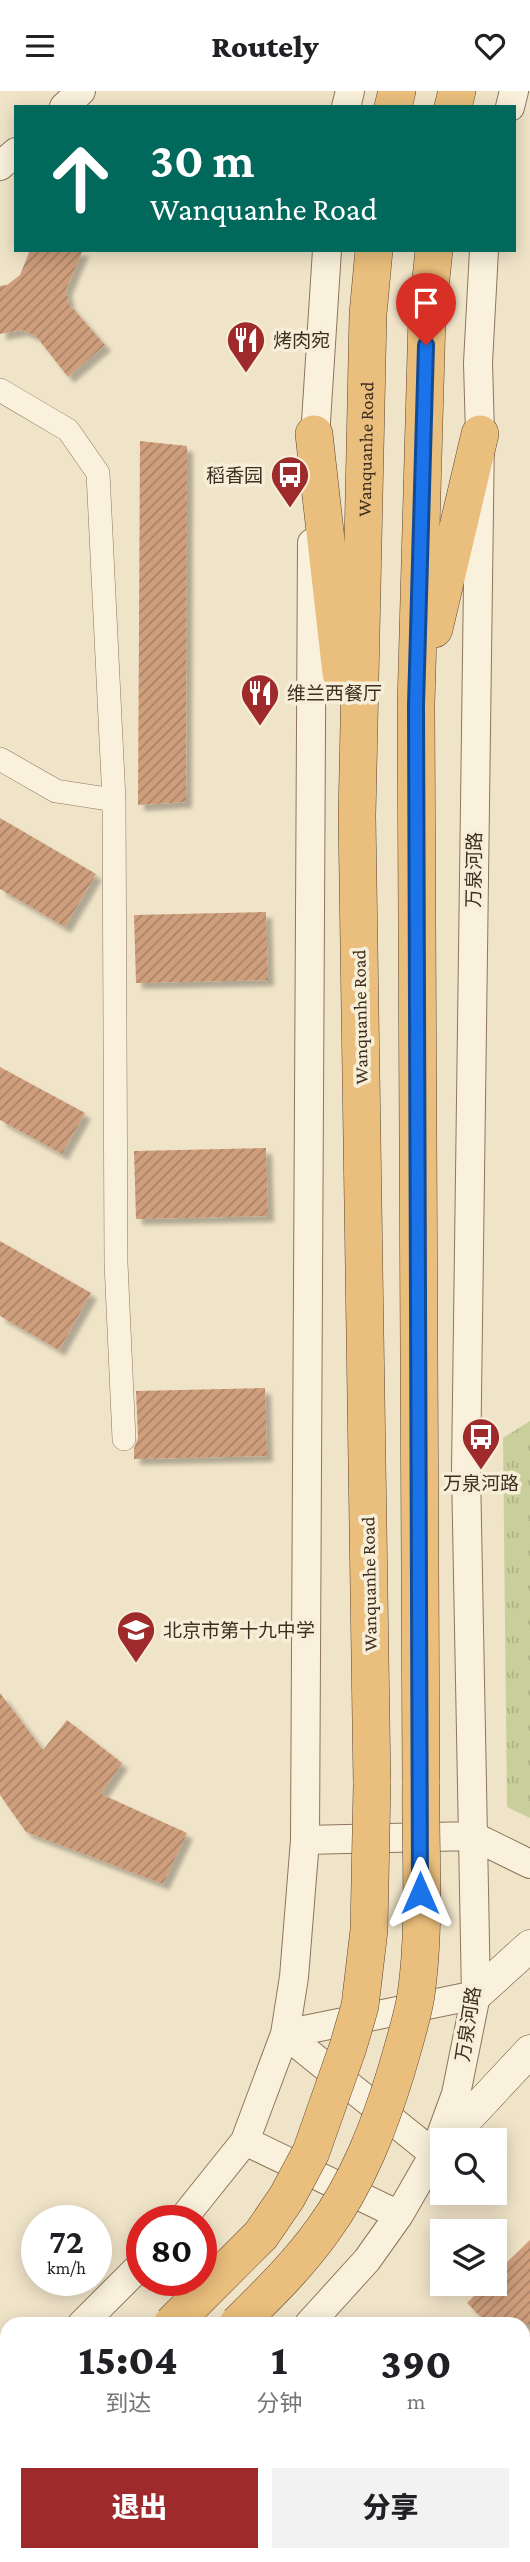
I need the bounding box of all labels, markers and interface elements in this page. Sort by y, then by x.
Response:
icon: menu [21,27,59,65]
icon: heart [471,27,509,65]
text: Routely [211,28,319,64]
icon: ahead [35,133,126,224]
text: 30 m [150,133,255,188]
text: Wanquanhe Road [150,191,377,227]
pin [396,273,456,345]
icon: arrive [407,284,445,322]
restaurant icon: 烤肉宛 [225,319,267,374]
place label: 烤肉宛 [273,330,330,351]
street label: Wanquanhe Road [353,381,377,517]
bus stop icon: 稻香园 [269,454,311,509]
place label: 稻香园 [206,465,263,486]
restaurant icon: 维兰西餐厅 [239,672,281,727]
place label: 维兰西餐厅 [287,683,382,704]
street label: 万泉河路 [463,832,485,908]
street label: Wanquanhe Road [348,949,372,1085]
bus stop icon: 万泉河路 [460,1416,502,1471]
place label: 万泉河路 [443,1473,519,1494]
street label: Wanquanhe Road [357,1516,381,1652]
school or university icon: 北京市第十九中学 [115,1609,157,1664]
place label: 北京市第十九中学 [163,1620,315,1641]
position arrow [383,1856,457,1930]
street label: 万泉河路 [452,1985,484,2063]
map controls [430,2128,507,2296]
button: search [430,2128,507,2205]
speed limit sign: 80 [126,2205,217,2296]
button: layers [430,2219,507,2296]
text: 72 [49,2222,84,2261]
text: km/h [47,2258,86,2278]
text: 15:04 [79,2336,178,2383]
text: 1 [271,2336,287,2383]
text: 390 [381,2340,451,2387]
text: m [407,2388,425,2414]
text: 到达 [105,2390,151,2416]
text: 分钟 [256,2390,302,2416]
button: 退出 [21,2468,258,2548]
button: 分享 [272,2468,509,2548]

